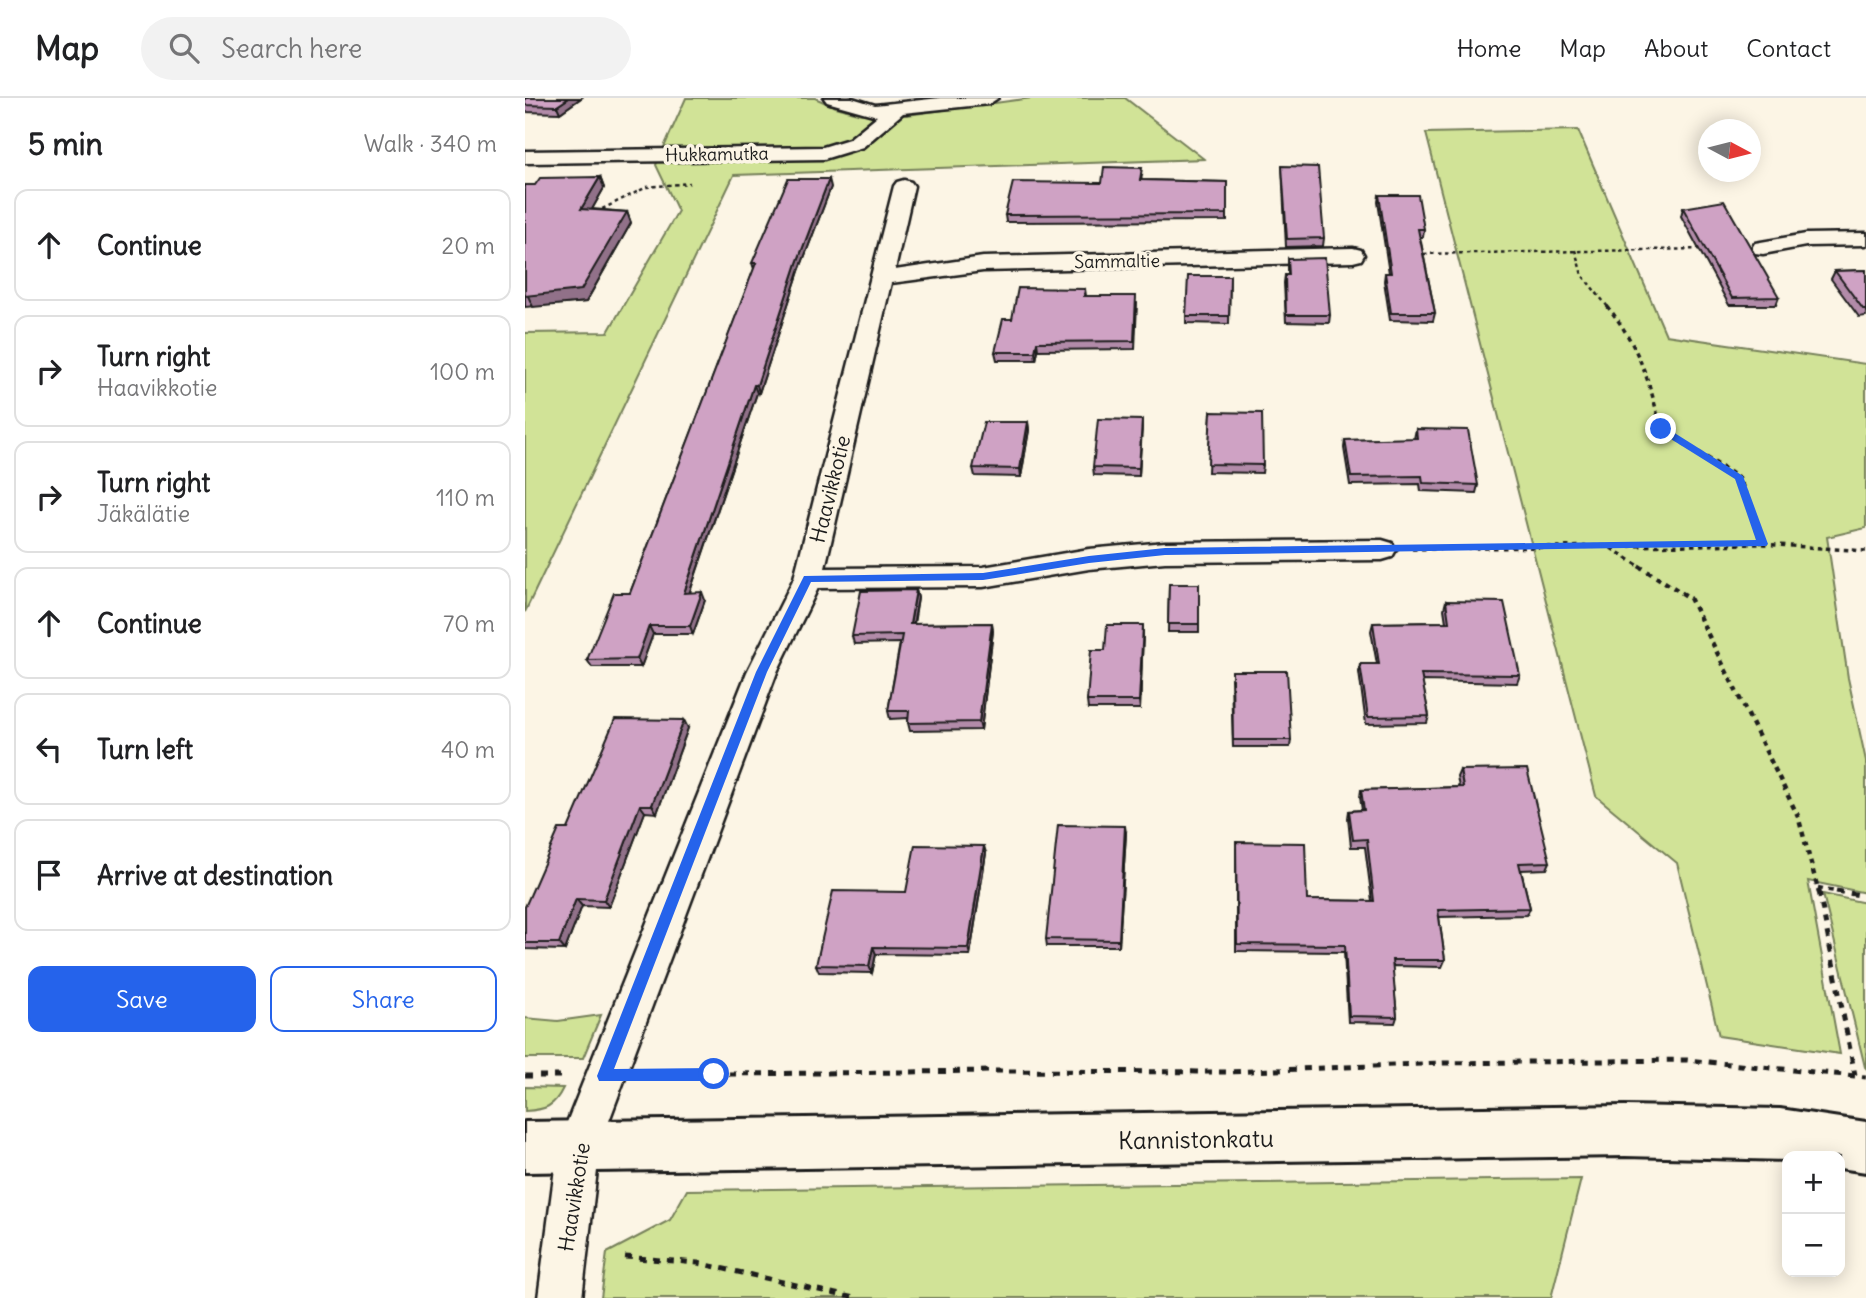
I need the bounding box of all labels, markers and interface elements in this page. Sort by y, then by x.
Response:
search box [141,17,631,80]
text: Map [35,27,99,69]
icon: search [165,29,203,67]
text: Search here [221,32,362,65]
text: Home [1457,33,1521,63]
text: Map [1559,33,1606,63]
text: About [1644,33,1708,63]
text: Contact [1746,33,1831,63]
north arrow [1698,119,1761,182]
text: 5 min [28,125,103,163]
text: Walk · 340 m [364,129,497,158]
street label: Hukkamutka [665,142,769,166]
icon: ahead [30,226,68,264]
text: Continue [97,229,202,262]
text: 20 m [442,231,495,260]
street label: Sammaltie [1074,249,1160,273]
text: Turn right [97,340,210,373]
icon: right [30,352,68,390]
text: 100 m [430,357,495,386]
text: Haavikkotie [97,373,217,402]
route end [1645,413,1676,444]
street label: Haavikkotie [804,432,856,546]
text: Turn right [97,466,210,499]
icon: right [30,478,68,516]
text: 110 m [436,483,495,512]
text: Jäkälätie [97,499,190,528]
icon: ahead [30,604,68,642]
text: Continue [97,607,202,640]
text: 70 m [443,609,495,638]
icon: left [30,730,68,768]
text: Turn left [97,733,193,766]
text: 40 m [441,735,495,764]
icon: arrive [30,856,68,894]
text: Arrive at destination [97,859,333,892]
button: Save [28,966,256,1032]
button: Share [270,966,497,1032]
route start [698,1058,729,1089]
street label: Kannistonkatu [1118,1123,1274,1155]
street label: Haavikkotie [552,1141,596,1253]
map controls [1782,1151,1845,1277]
button: + [1782,1151,1845,1214]
button: − [1782,1214,1845,1277]

